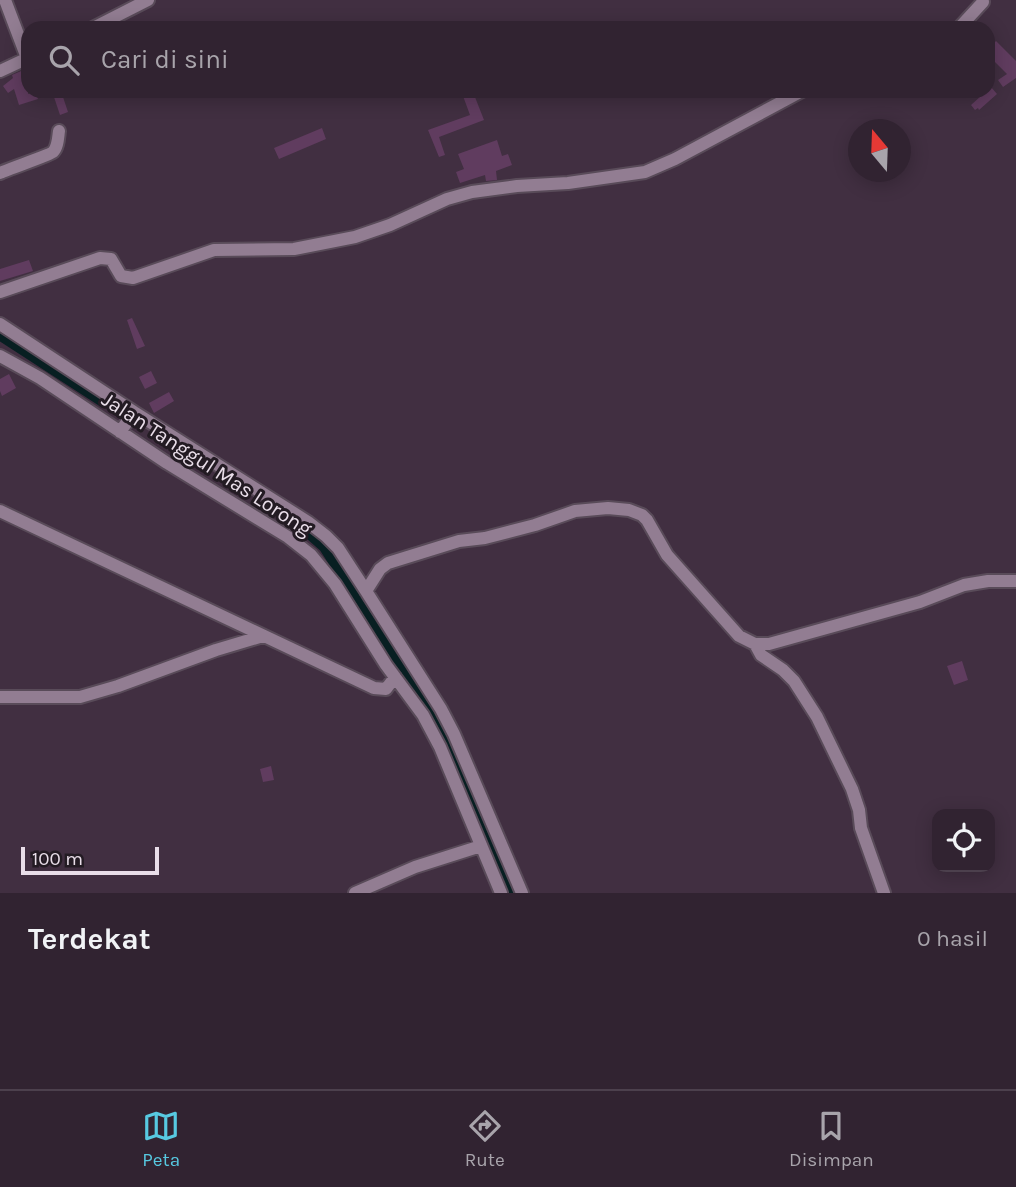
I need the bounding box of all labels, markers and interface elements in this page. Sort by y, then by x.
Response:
search box [21,21,995,98]
icon: search [45,41,83,79]
text: Cari di sini [101,44,229,75]
north arrow [848,119,911,182]
street label: Jalan Tanggul Mas Lorong [97,387,317,541]
map controls [932,809,995,872]
button: locate [932,809,995,872]
scale bar [21,844,159,876]
text: 100 m [32,848,83,870]
text: Terdekat [28,921,151,957]
text: 0 hasil [917,925,988,952]
tab: Peta [142,1107,180,1171]
tab: Rute [465,1107,505,1171]
tab: Disimpan [789,1107,874,1171]

